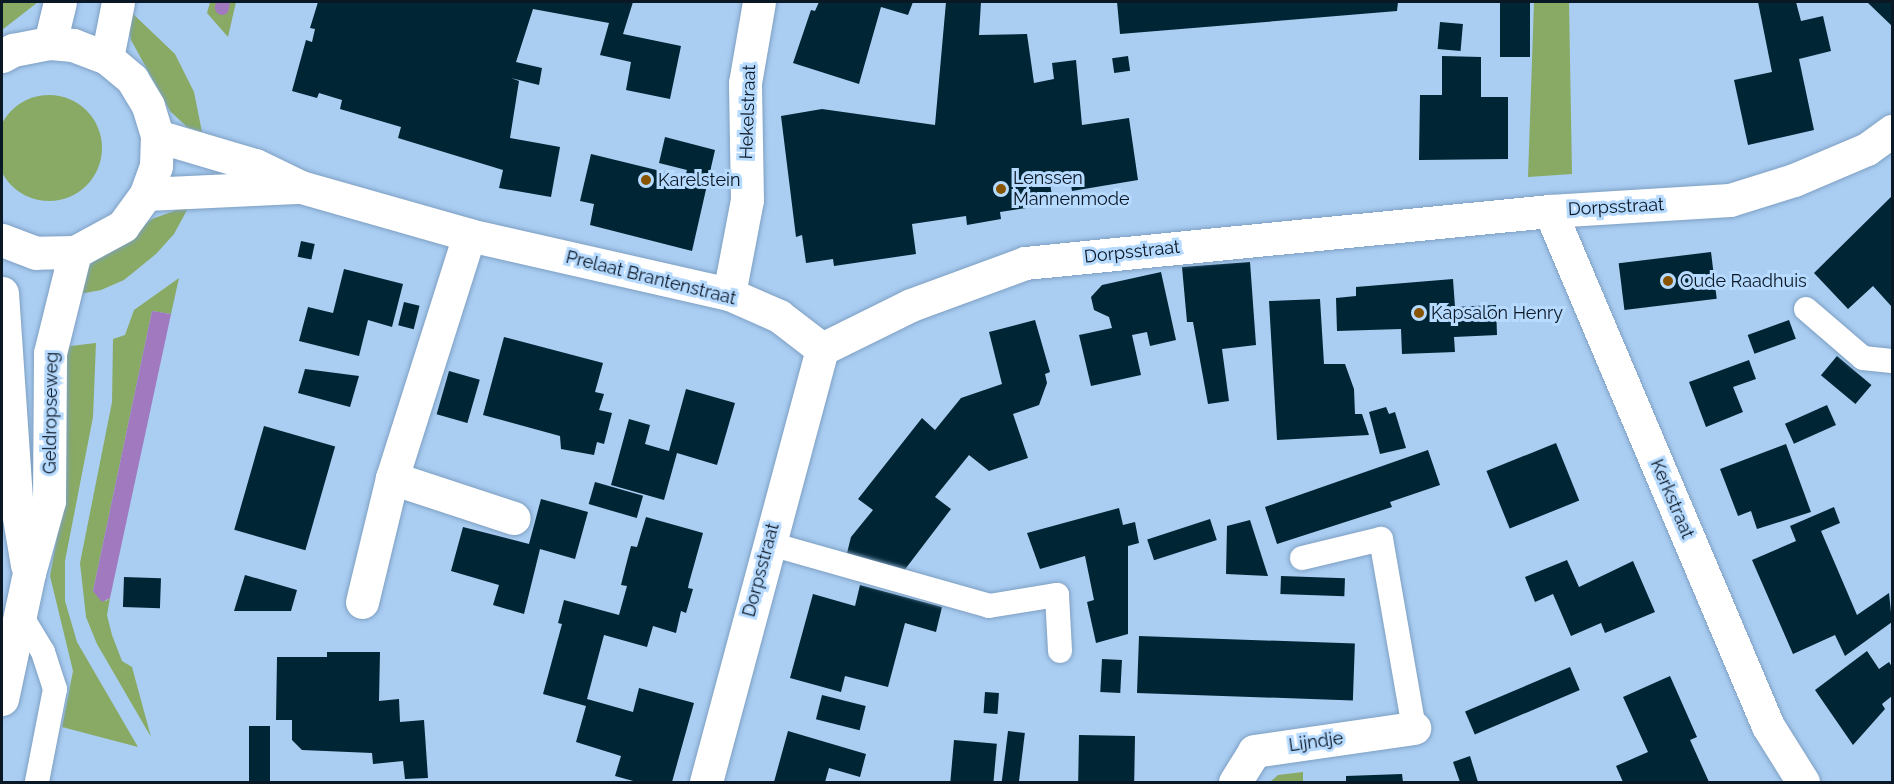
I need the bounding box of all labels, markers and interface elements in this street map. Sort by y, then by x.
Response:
street label: Hekelstraat [736,64,760,160]
place label: Lenssen Mannenmode [1013,168,1130,210]
place label: Karelstein [658,169,740,191]
marker: Karelstein [639,173,653,187]
marker: Lenssen Mannenmode [994,182,1008,196]
street label: Dorpsstraat [1567,194,1665,220]
street label: Dorpsstraat [1083,236,1181,268]
street label: Prelaat Brantenstraat [564,246,738,310]
place label: Oude Raadhuis [1680,270,1807,292]
marker: Oude Raadhuis [1661,274,1675,288]
place label: Kapsalon Henry [1431,302,1563,324]
marker: Kapsalon Henry [1412,306,1426,320]
street label: Geldropseweg [39,352,63,474]
street label: Kerkstraat [1646,456,1698,542]
street label: Dorpsstraat [738,521,784,619]
street label: Lijndje [1287,727,1345,757]

